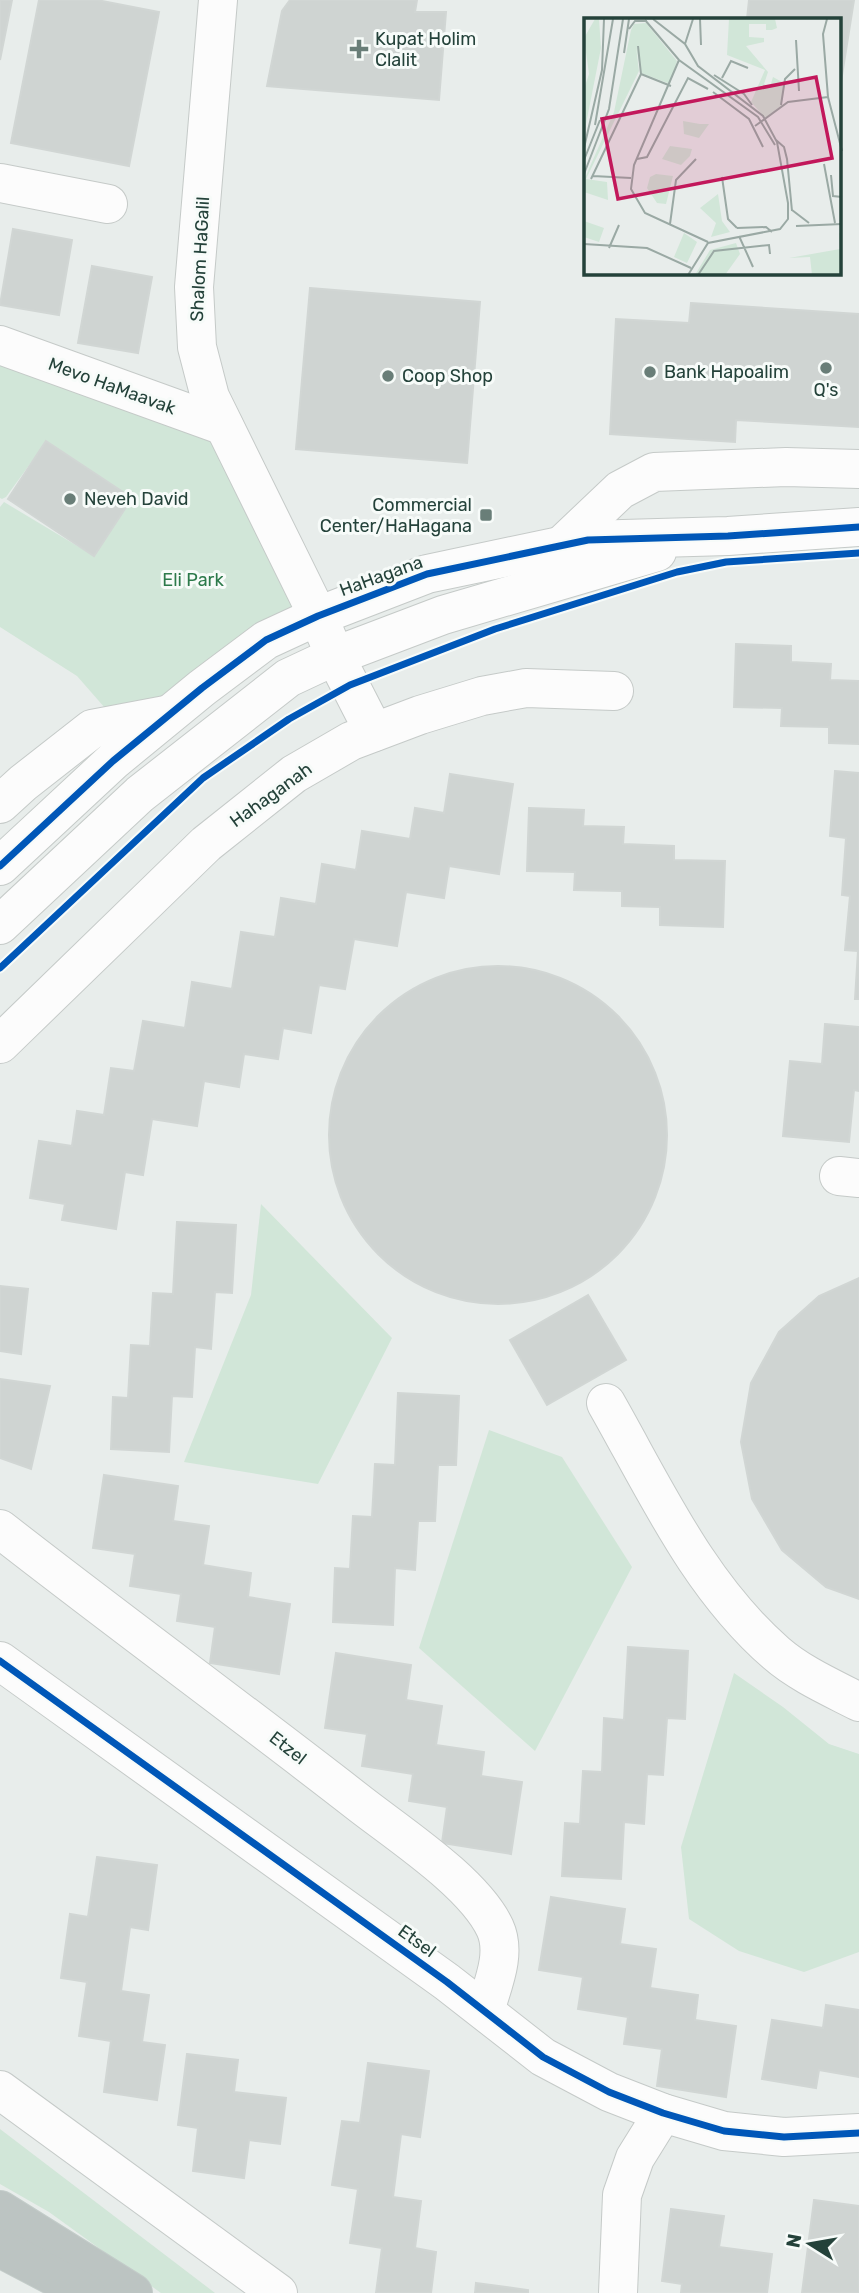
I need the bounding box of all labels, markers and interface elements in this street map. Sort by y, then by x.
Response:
inset map [584,18,842,275]
place label: Kupat Holim Clalit [375,28,476,71]
marker: Kupat Holim Clalit [349,39,369,59]
street label: Shalom HaGalil [186,196,214,322]
street label: Mevo HaMaavak [45,353,179,419]
marker: Q's [818,360,834,376]
place label: Bank Hapoalim [664,361,789,383]
marker: Bank Hapoalim [642,364,658,380]
place label: Coop Shop [402,365,493,387]
marker: Coop Shop [380,368,396,384]
place label: Q's [814,379,838,401]
place label: Neveh David [84,488,189,510]
marker: Neveh David [62,491,78,507]
place label: Commercial Center/HaHagana [320,494,472,537]
marker: Commercial Center/HaHagana [478,507,494,523]
street label: HaHagana [336,551,426,601]
park label: Eli Park [162,569,224,591]
street label: Hahaganah [226,758,316,832]
street label: Etzel [265,1727,311,1769]
street label: Etsel [394,1920,440,1962]
north arrow [775,2209,845,2279]
text: N [781,2232,806,2250]

